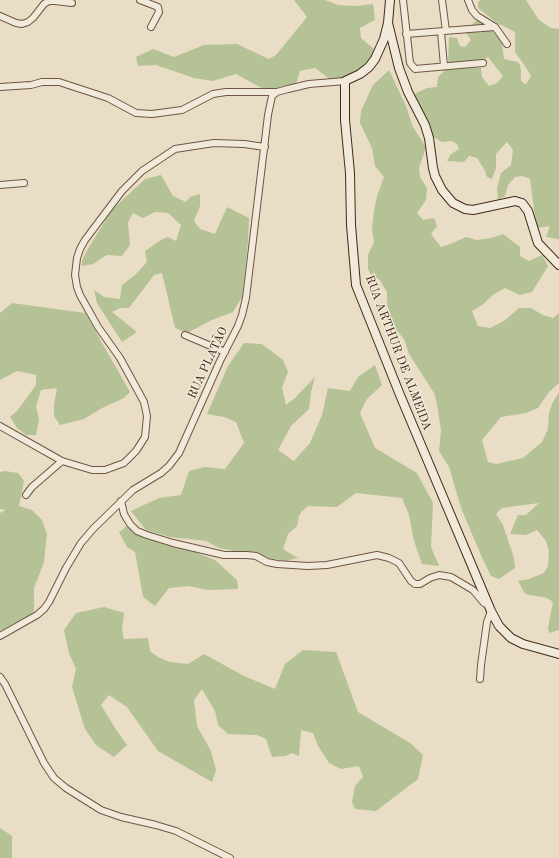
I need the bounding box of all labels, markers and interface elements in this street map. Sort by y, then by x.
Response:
street label: RUA ARTHUR DE ALMEIDA [362,273,434,433]
street label: RUA PLATÃO [185,325,231,401]

